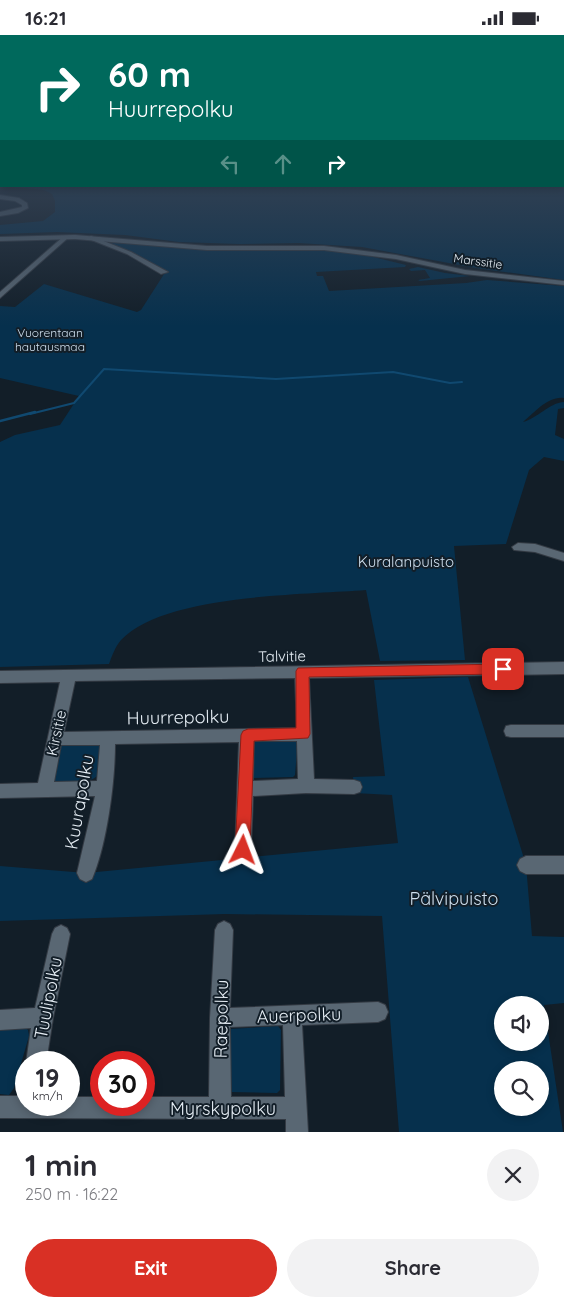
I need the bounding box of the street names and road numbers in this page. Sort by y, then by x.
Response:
street label: Marssitie [453,250,504,272]
street label: Talvitie [258,646,306,666]
street label: Huurrepolku [126,705,230,729]
street label: Kirsitie [42,708,70,758]
street label: Kuurapolku [59,753,99,851]
street label: Tuulipolku [29,955,67,1041]
street label: Raepolku [209,979,233,1059]
street label: Auerpolku [256,1002,342,1028]
street label: Myrskypolku [170,1097,276,1120]

